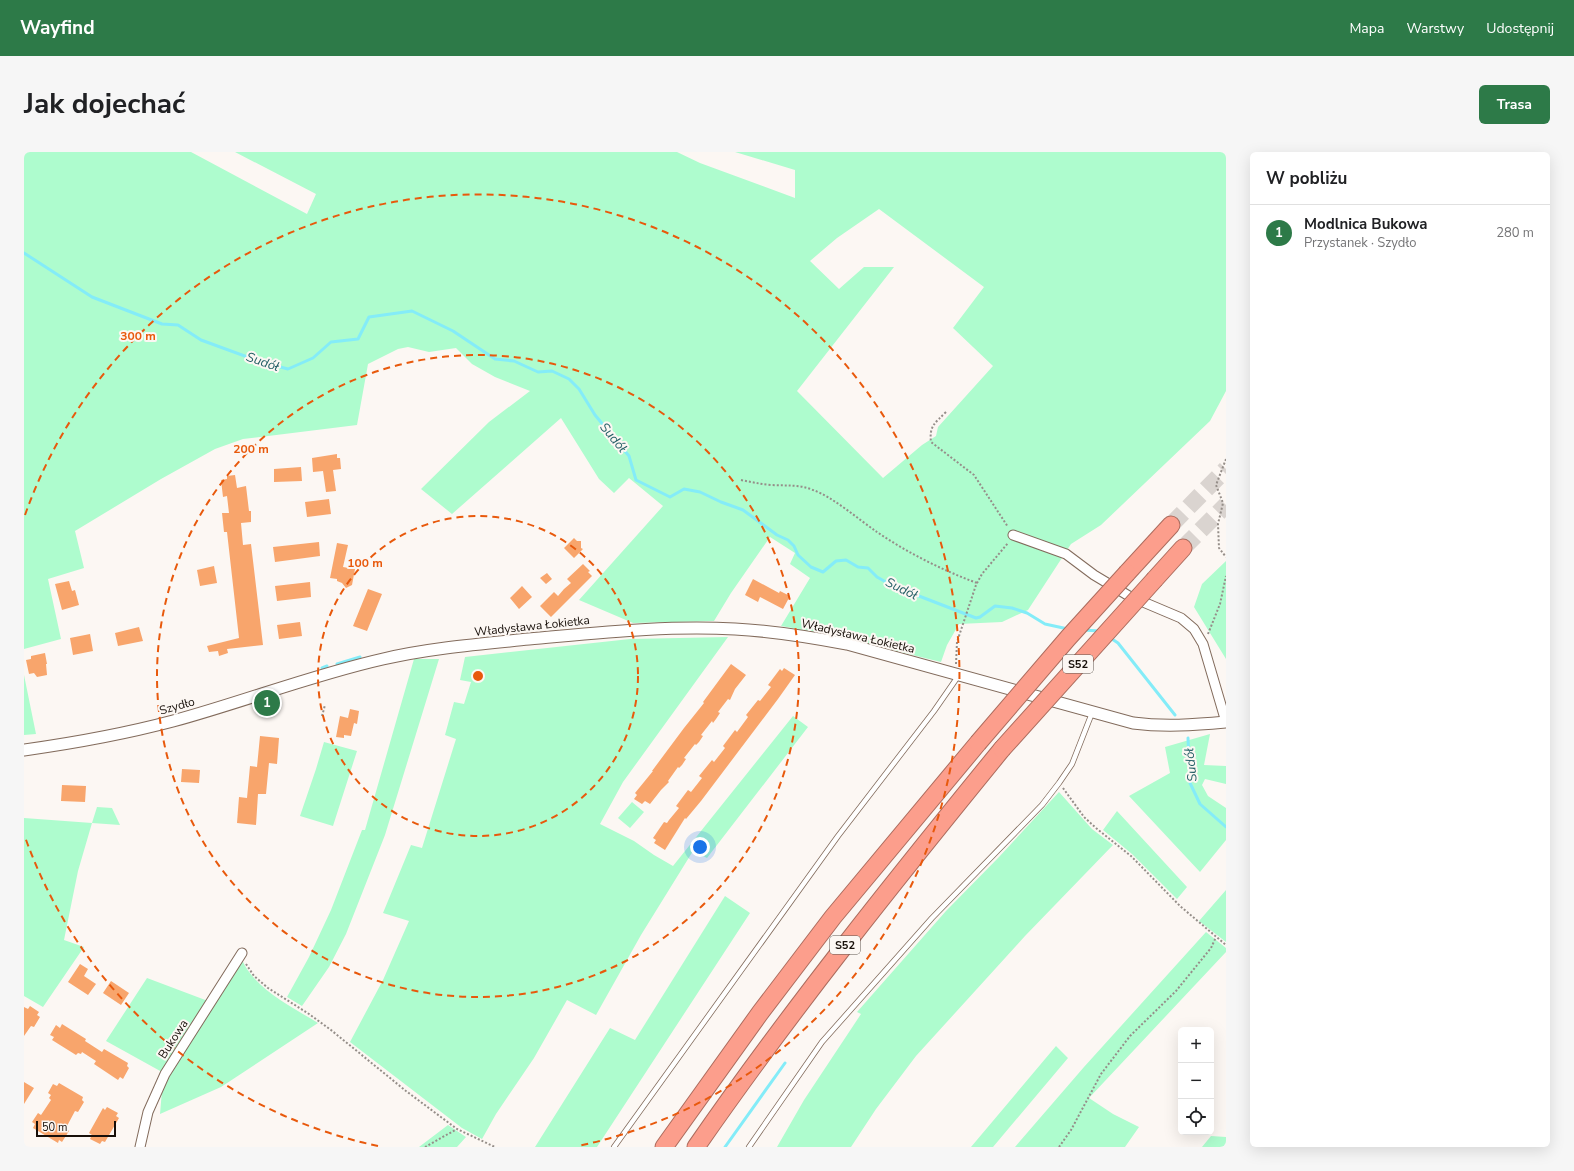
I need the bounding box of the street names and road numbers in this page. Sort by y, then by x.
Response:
street label: Władysława Łokietka [473,612,591,640]
street label: Władysława Łokietka [800,615,916,657]
road number: S52 [1063,655,1093,673]
street label: Szydło [157,693,197,719]
road number: S52 [830,936,860,954]
street label: Bukowa [154,1016,192,1062]

